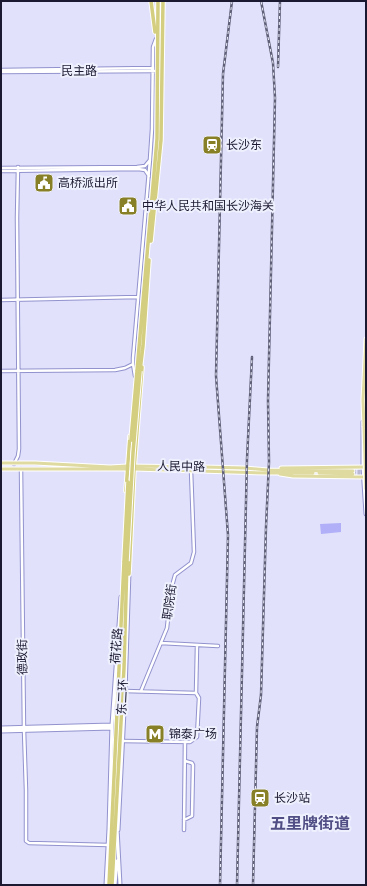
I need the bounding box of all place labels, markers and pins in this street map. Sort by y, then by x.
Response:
station icon: 长沙东 [201,134,223,156]
place label: 长沙东 [226,138,262,153]
public building icon: 高桥派出所 [33,172,55,194]
place label: 高桥派出所 [58,176,118,191]
public building icon: 中华人民共和国长沙海关 [117,195,139,217]
place label: 中华人民共和国长沙海关 [142,199,274,214]
metro station icon: 锦泰广场 [144,723,166,745]
place label: 锦泰广场 [169,727,217,742]
station icon: 长沙站 [249,787,271,809]
place label: 长沙站 [274,791,310,806]

